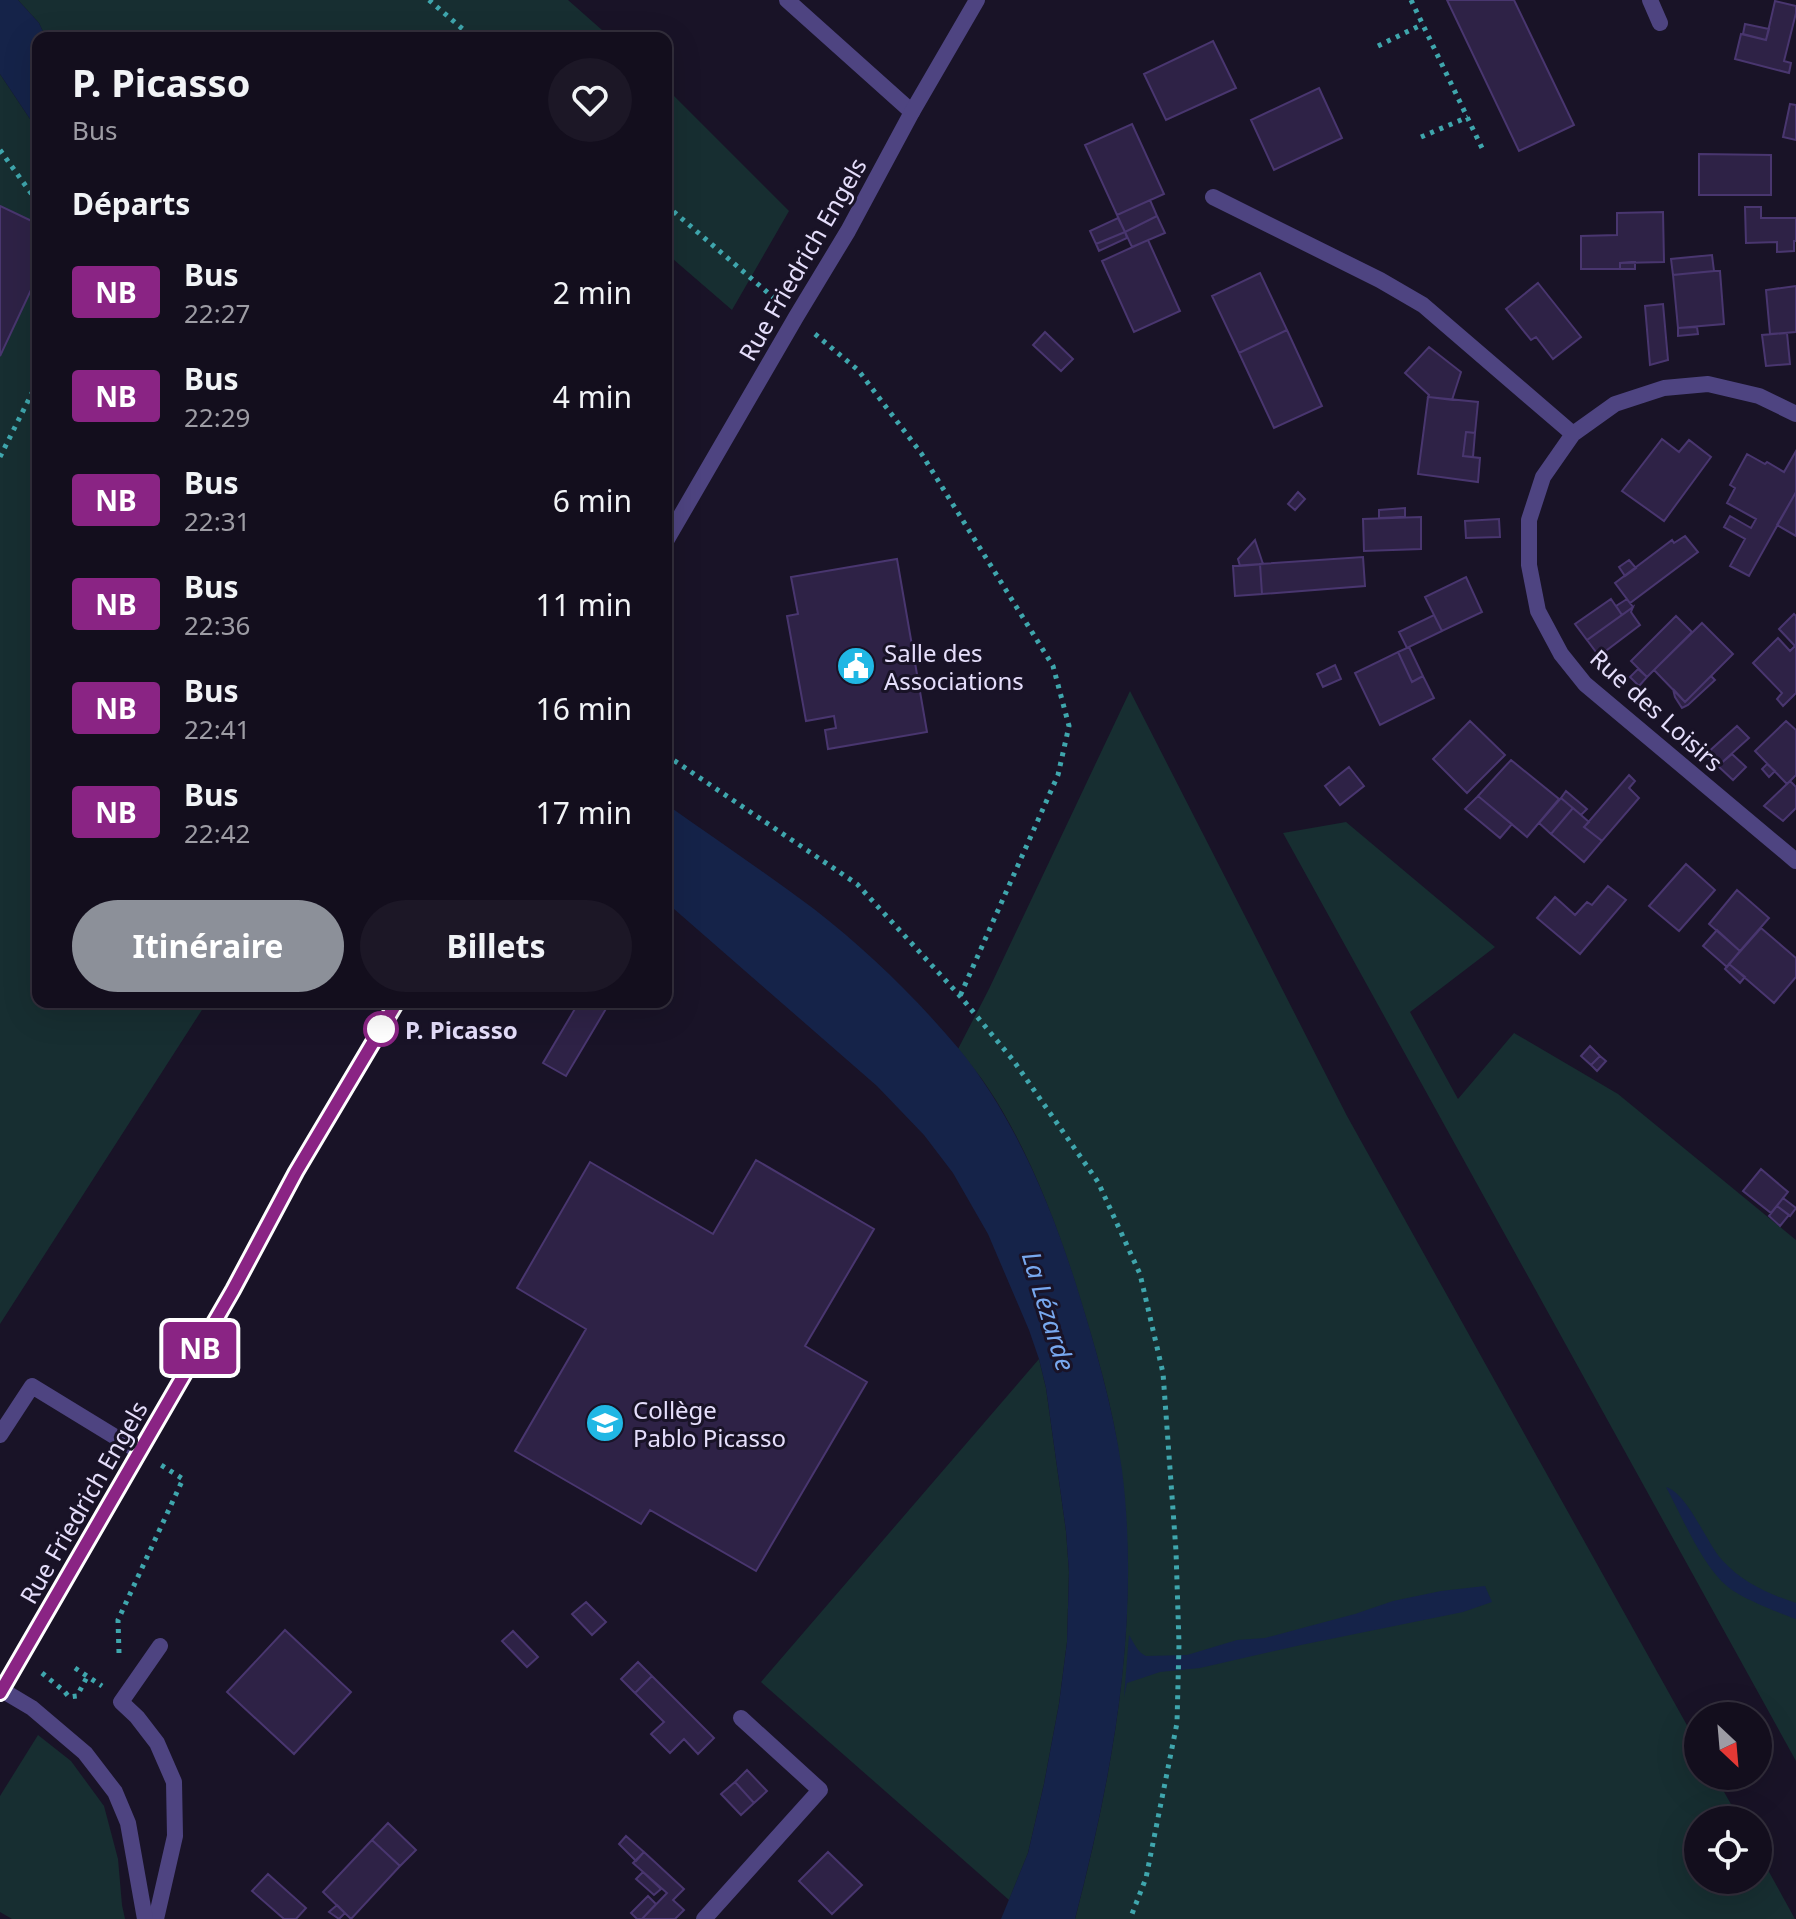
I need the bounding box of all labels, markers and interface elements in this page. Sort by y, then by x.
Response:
text: P. Picasso [72,56,250,108]
button: heart [548,58,632,142]
text: Bus [72,112,117,148]
street label: Rue Friedrich Engels [730,151,874,367]
text: Départs [72,183,190,224]
text: Bus [184,254,239,295]
text: 2 min [553,272,632,313]
text: NB [95,273,137,311]
text: 22:27 [184,295,250,331]
text: Bus [184,358,239,399]
text: 4 min [553,376,632,417]
text: NB [95,377,137,415]
text: 22:29 [184,399,250,435]
text: Bus [184,462,239,503]
text: 6 min [553,480,632,521]
text: NB [95,481,137,519]
text: 22:31 [184,503,250,539]
text: Bus [184,566,239,607]
text: 11 min [536,584,632,625]
text: NB [95,585,137,623]
text: 22:36 [184,607,250,643]
place label: Salle des Associations [884,636,1024,697]
street label: Rue des Loisirs [1584,642,1730,778]
public building icon: Salle des Associations [835,645,877,687]
text: Bus [184,670,239,711]
text: 16 min [536,688,632,729]
text: NB [95,689,137,727]
text: 22:41 [184,711,250,747]
text: Bus [184,774,239,815]
text: 17 min [536,792,632,833]
text: NB [95,793,137,831]
text: 22:42 [184,815,250,851]
button: Itinéraire [72,900,344,992]
button: Billets [360,900,632,992]
marker: P. Picasso [364,1012,398,1046]
place label: P. Picasso [405,1013,518,1046]
water label: La Lézarde [1014,1247,1084,1375]
line badge: NB [164,1322,236,1374]
text: NB [179,1329,221,1367]
place label: Collège Pablo Picasso [633,1393,786,1454]
street label: Rue Friedrich Engels [11,1394,155,1610]
school or university icon: Collège Pablo Picasso [584,1402,626,1444]
north arrow [1684,1702,1772,1790]
map controls [1684,1702,1772,1894]
button: locate [1684,1806,1772,1894]

